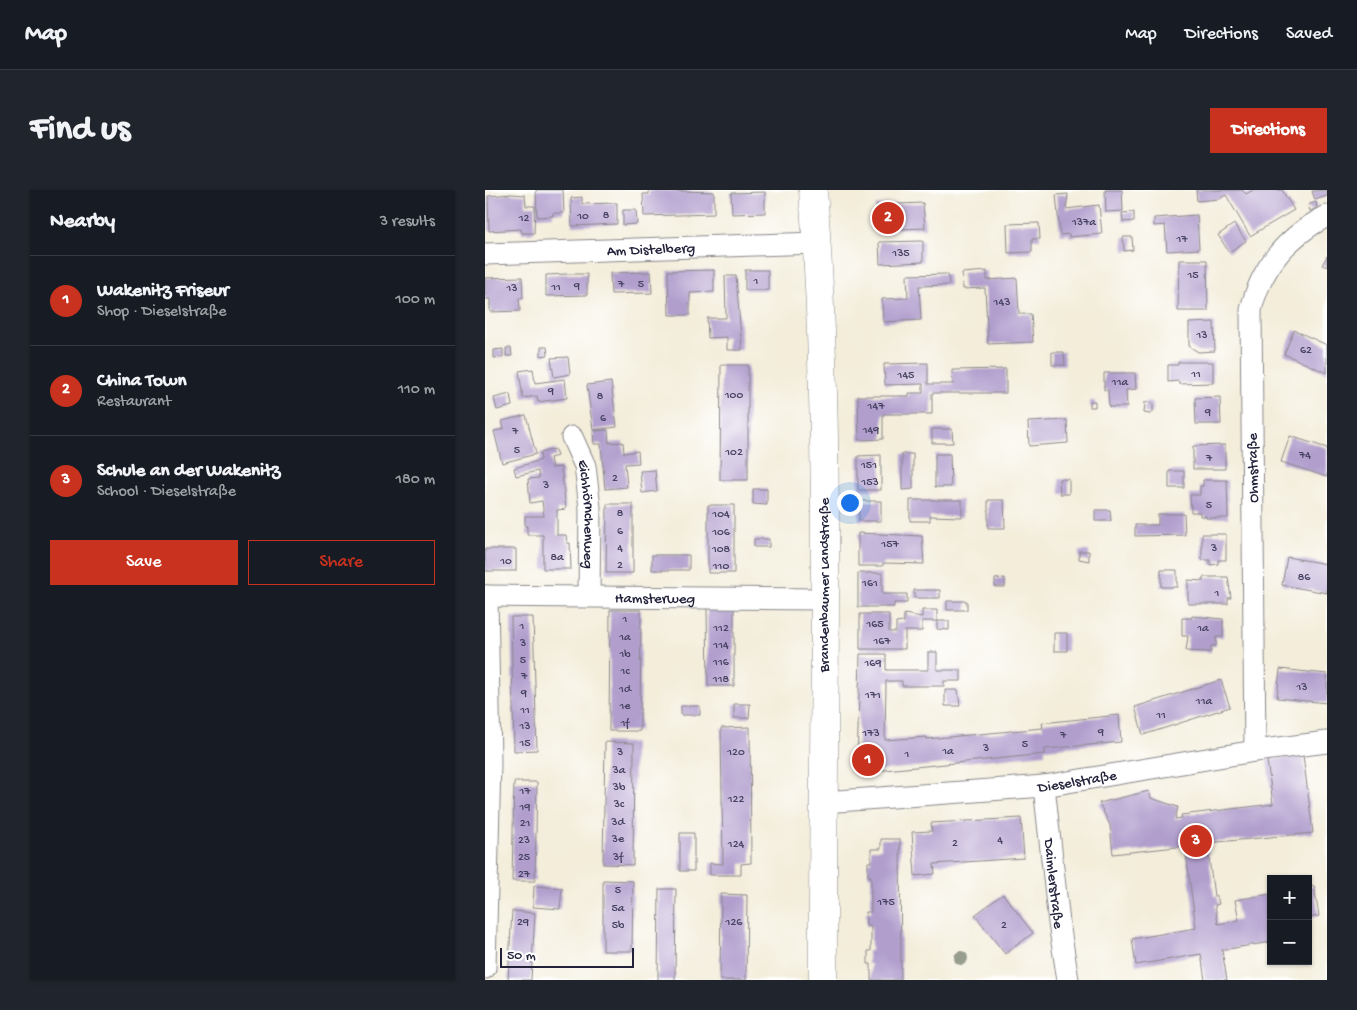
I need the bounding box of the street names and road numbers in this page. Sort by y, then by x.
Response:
street label: Am Distelberg [607,240,695,261]
street label: Ohmstraße [1244,433,1264,503]
street label: Eichhörnchenweg [572,457,597,569]
street label: Brandenbaumer Landstraße [816,497,834,673]
street label: Hamsterweg [615,590,695,609]
street label: Dieselstraße [1036,767,1118,798]
street label: Daimlerstraße [1039,837,1067,930]

